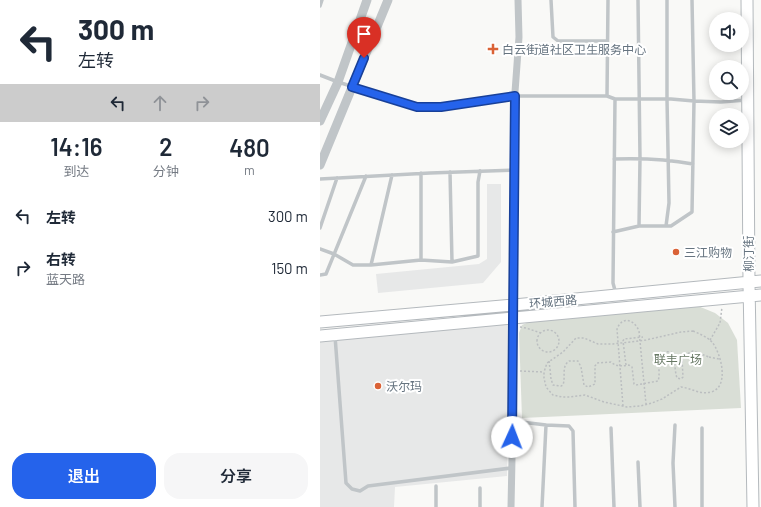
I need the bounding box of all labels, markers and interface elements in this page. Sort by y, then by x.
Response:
text: 300 m [78,12,154,46]
map controls [709,12,749,148]
button: sound [709,12,749,52]
icon: left [12,16,64,68]
pin [347,17,381,58]
icon: arrive [353,23,375,45]
place label: 白云街道社区卫生服务中心 [502,42,646,56]
marker: 白云街道社区卫生服务中心 [487,43,499,55]
text: 左转 [78,49,114,71]
button: search [709,60,749,100]
icon: left [107,92,129,114]
icon: ahead [149,92,171,114]
icon: right [191,92,213,114]
button: layers [709,108,749,148]
text: 14:16 [50,132,103,161]
text: 2 [159,132,172,161]
text: 480 [229,133,270,162]
text: m [244,162,255,178]
text: 到达 [63,163,89,179]
text: 分钟 [153,163,179,179]
icon: left [12,205,34,227]
text: 300 m [268,207,308,225]
text: 左转 [46,208,76,226]
street label: 柳汀街 [741,236,755,272]
place label: 三江购物 [684,245,732,259]
marker: 三江购物 [671,247,681,257]
text: 右转 [46,250,76,268]
icon: right [12,257,34,279]
text: 150 m [271,259,308,277]
text: 蓝天路 [46,271,85,287]
street label: 环城西路 [528,292,578,310]
park label: 联丰广场 [654,352,702,366]
place label: 沃尔玛 [386,379,422,393]
marker: 沃尔玛 [373,381,383,391]
position arrow [491,416,533,458]
button: 退出 [12,453,156,499]
button: 分享 [164,453,308,499]

